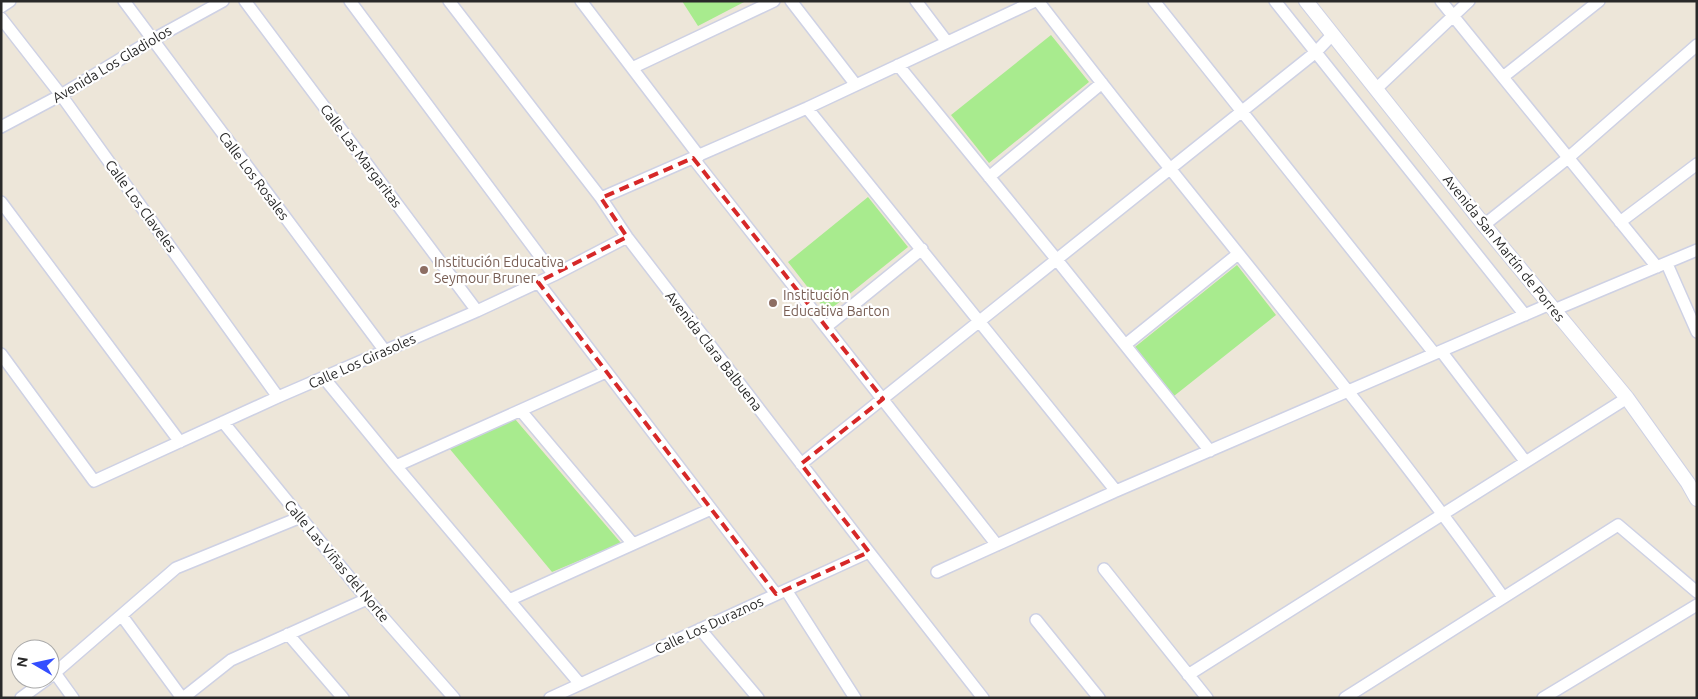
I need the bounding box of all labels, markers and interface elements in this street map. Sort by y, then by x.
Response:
street label: Avenida Los Gladiolos [50,22,174,106]
street label: Calle Las Margaritas [317,101,405,211]
street label: Calle Los Rosales [216,129,292,223]
street label: Calle Los Claveles [102,157,180,255]
street label: Avenida San Martín de Porres [1440,172,1568,324]
place label: Institución Educativa Seymour Bruner [434,254,564,286]
marker: Institución Educativa Seymour Bruner [418,264,430,276]
place label: Institución Educativa Barton [783,287,890,319]
street label: Avenida Clara Balbuena [662,288,766,414]
marker: Institución Educativa Barton [767,297,779,309]
street label: Calle Los Girasoles [306,330,418,392]
street label: Calle Las Viñas del Norte [281,497,393,625]
street label: Calle Los Duraznos [652,593,766,657]
north arrow [10,639,60,689]
text: N [13,656,31,668]

